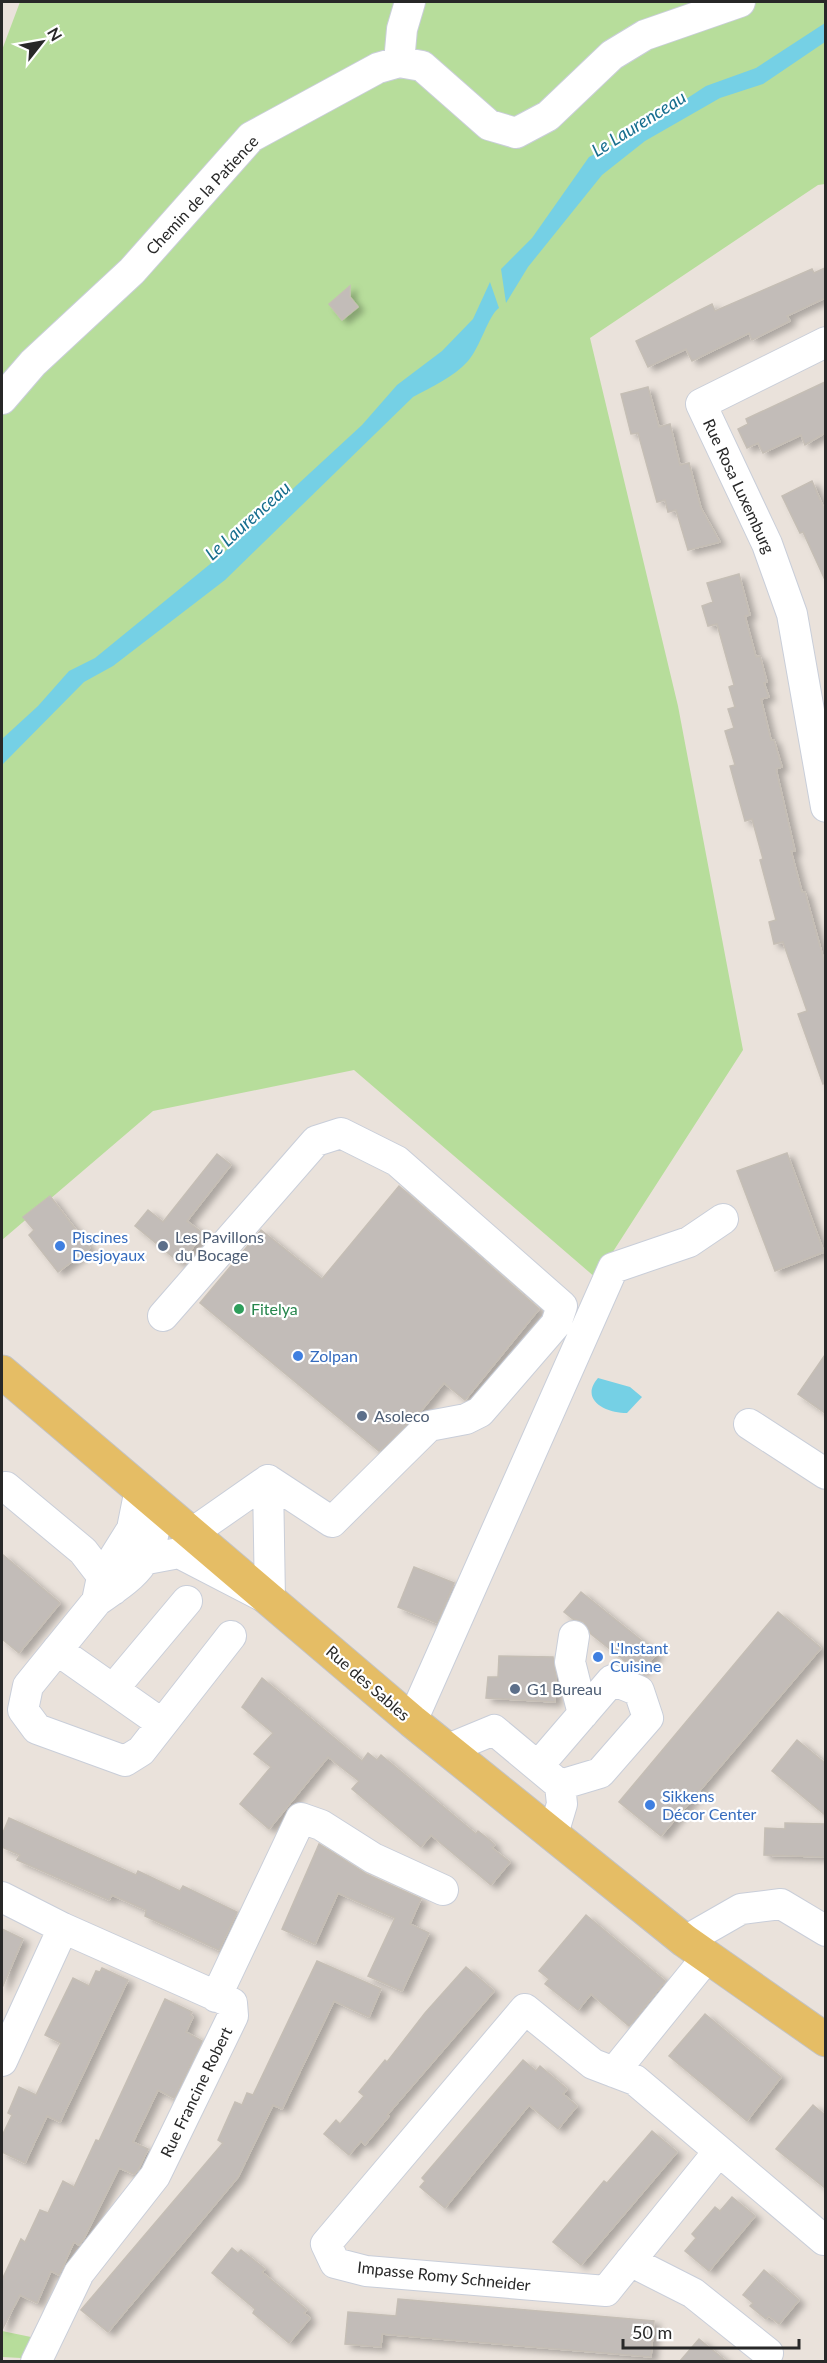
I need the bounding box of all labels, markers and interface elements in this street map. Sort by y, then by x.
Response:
north arrow [12,12,72,72]
text: N [44,24,67,44]
water label: Le Laurenceau [587,85,690,161]
street label: Chemin de la Patience [142,131,262,258]
street label: Rue Rosa Luxemburg [700,415,779,556]
water label: Le Laurenceau [200,476,294,564]
place label: Piscines Desjoyaux [72,1227,145,1264]
place label: Les Pavillons du Bocage [175,1227,264,1264]
marker: Piscines Desjoyaux [53,1239,67,1253]
marker: Les Pavillons du Bocage [156,1239,170,1253]
place label: Fitelya [251,1299,298,1318]
marker: Fitelya [232,1302,246,1316]
place label: Zolpan [310,1346,358,1365]
marker: Zolpan [291,1349,305,1363]
place label: Asoleco [374,1406,430,1425]
marker: Asoleco [355,1409,369,1423]
place label: L'Instant Cuisine [610,1638,669,1675]
street label: Rue des Sables [323,1641,414,1724]
marker: L'Instant Cuisine [591,1650,605,1664]
place label: G1 Bureau [527,1679,602,1698]
marker: G1 Bureau [508,1682,522,1696]
place label: Sikkens Décor Center [662,1786,757,1823]
marker: Sikkens Décor Center [643,1798,657,1812]
street label: Rue Francine Robert [156,2023,235,2160]
street label: Impasse Romy Schneider [357,2257,532,2294]
scale bar [623,2312,798,2350]
text: 50 m [632,2321,672,2343]

